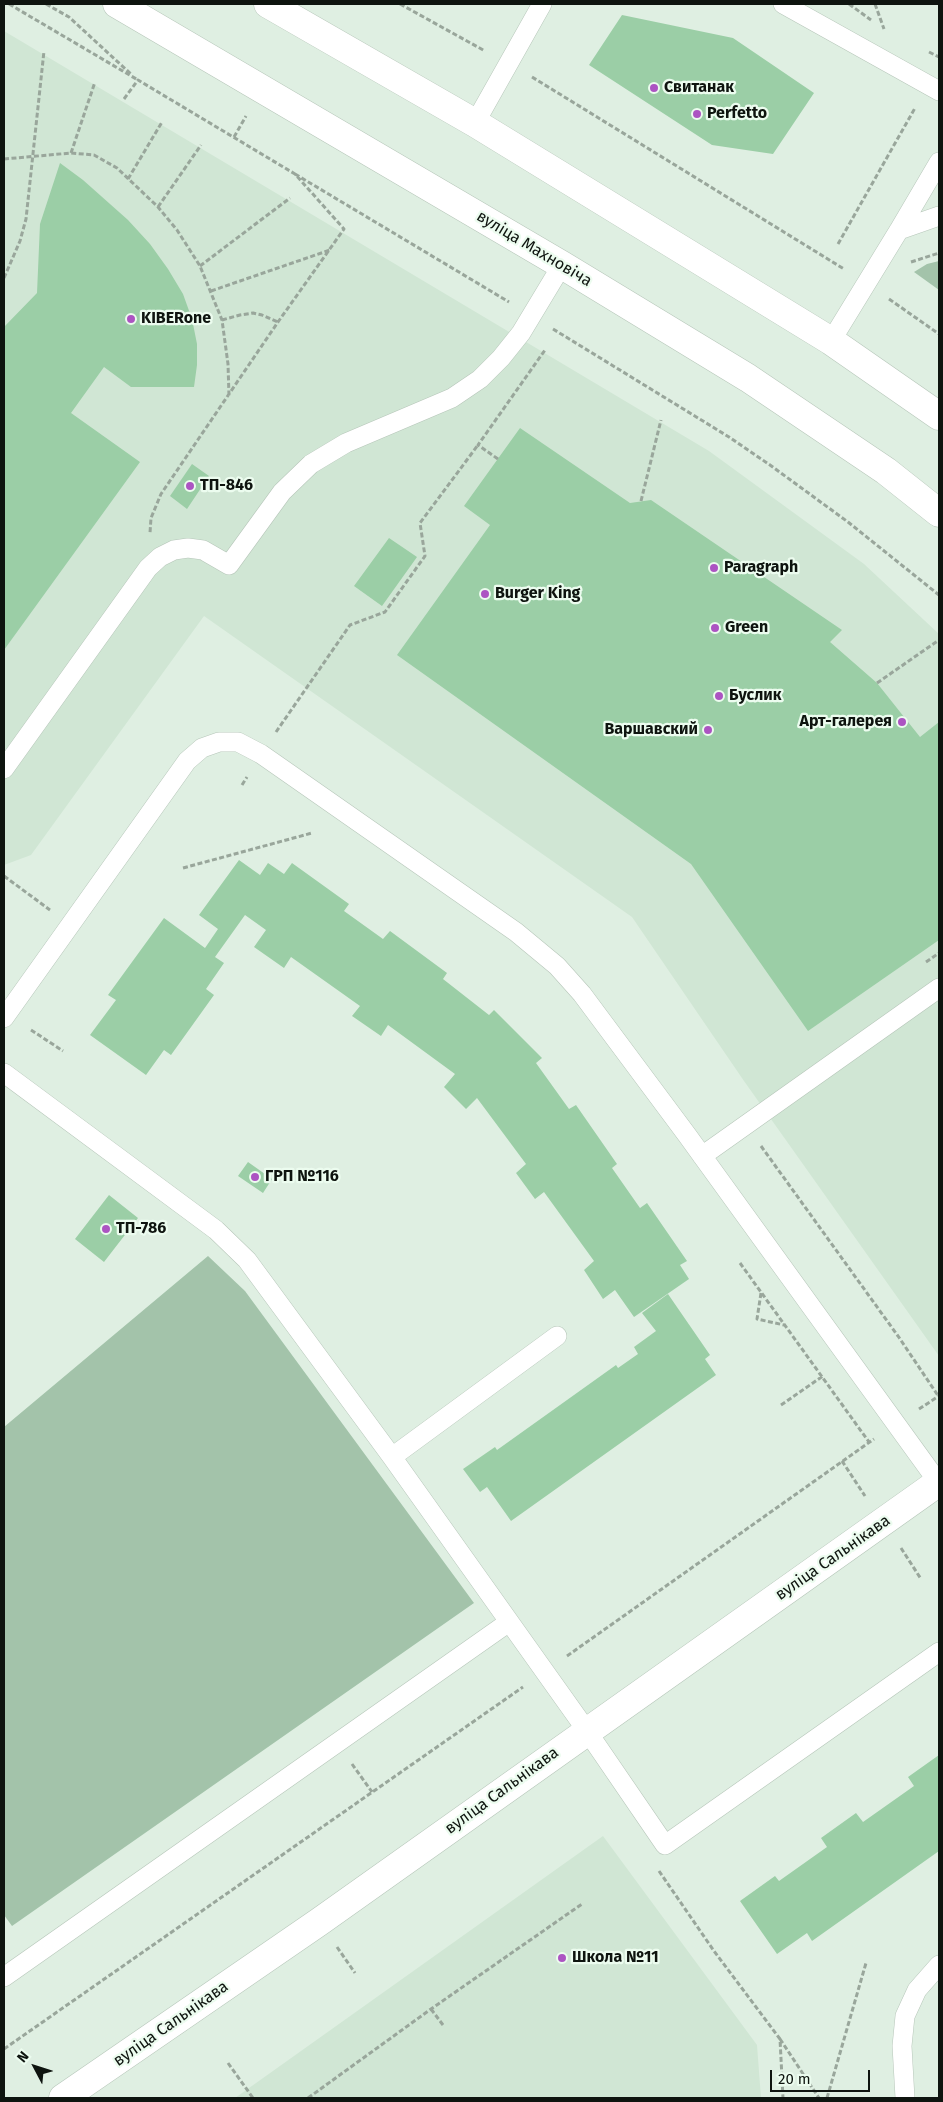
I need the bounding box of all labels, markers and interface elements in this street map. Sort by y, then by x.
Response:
place label: Свитанак [664,78,734,98]
marker: Свитанак [648,82,660,94]
place label: Perfetto [707,104,767,124]
marker: Perfetto [691,108,703,120]
street label: вуліца Махновіча [473,207,595,291]
place label: KIBERone [141,309,211,329]
marker: KIBERone [125,313,137,325]
place label: ТП-846 [200,476,253,496]
marker: ТП-846 [184,480,196,492]
place label: Paragraph [724,558,798,578]
marker: Paragraph [708,562,720,574]
place label: Burger King [495,584,580,604]
marker: Burger King [479,588,491,600]
place label: Green [725,618,768,638]
marker: Green [709,622,721,634]
place label: Буслик [729,686,782,706]
marker: Буслик [713,690,725,702]
place label: Арт-галерея [800,712,892,732]
marker: Арт-галерея [896,716,908,728]
place label: Варшавский [604,720,698,740]
marker: Варшавский [702,724,714,736]
place label: ГРП №116 [265,1167,339,1187]
marker: ГРП №116 [249,1171,261,1183]
place label: ТП-786 [116,1219,166,1239]
marker: ТП-786 [100,1223,112,1235]
street label: вуліца Сальнікава [772,1511,894,1605]
street label: вуліца Сальнікава [441,1743,563,1839]
place label: Школа №11 [572,1948,659,1968]
marker: Школа №11 [556,1952,568,1964]
street label: вуліца Сальнікава [110,1977,232,2071]
north arrow [10,2042,60,2092]
text: N [14,2048,33,2066]
scale bar [773,2060,873,2092]
text: 20 m [778,2070,811,2088]

